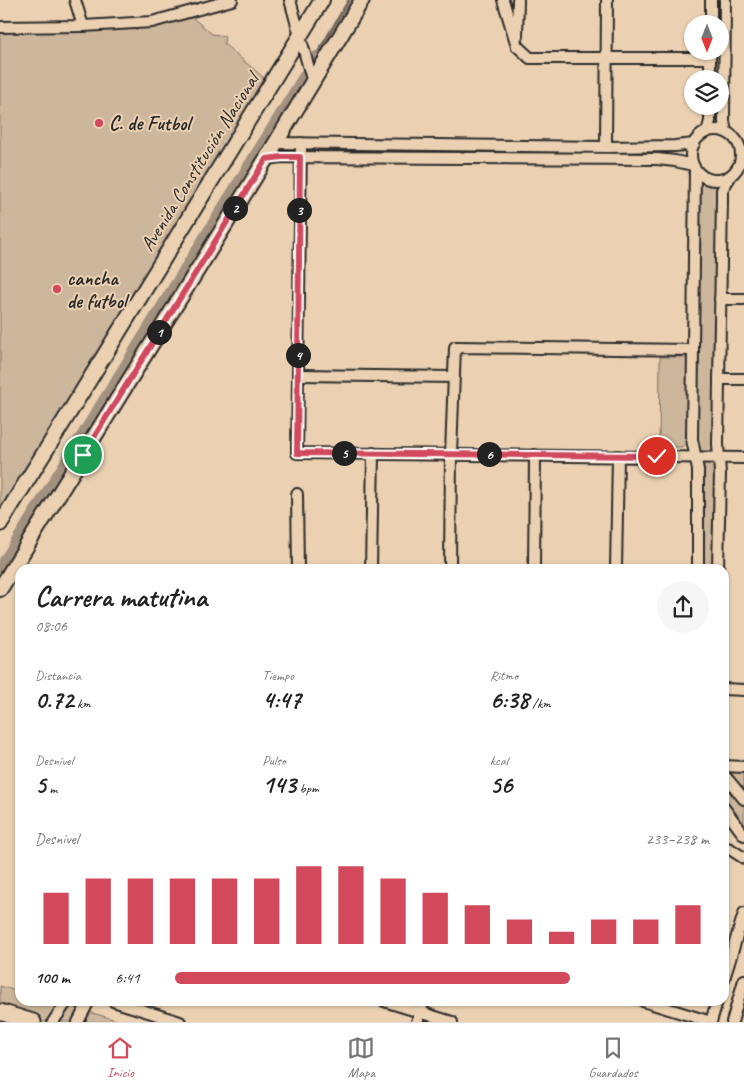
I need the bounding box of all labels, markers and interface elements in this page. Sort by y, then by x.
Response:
north arrow [684,15,729,60]
map controls [684,15,729,115]
street label: Avenida Constitución Nacional [135,66,266,256]
button: layers [684,70,729,115]
place label: C. de Futbol [109,111,194,136]
marker: C. de Futbol [93,117,105,129]
pin: 2 [222,196,248,220]
pin: 3 [286,198,312,222]
text: 2 [232,200,239,217]
text: 3 [296,202,303,219]
place label: cancha de futbol [67,266,130,314]
marker: cancha de futbol [51,283,63,295]
pin: 1 [146,320,172,344]
text: 1 [156,324,163,341]
pin: 4 [286,342,310,368]
text: 4 [295,347,302,364]
pin [62,434,104,476]
pin [636,435,678,477]
pin: 5 [332,440,356,466]
icon: arrive [69,441,97,469]
pin: 6 [476,442,502,466]
icon: check [643,442,671,470]
text: 5 [341,445,348,462]
text: 6 [486,446,493,463]
text: Carrera matutina [35,579,207,614]
button: share [657,581,709,633]
text: 08:06 [35,616,67,636]
text: Distancia [35,667,81,684]
text: Tiempo [262,667,294,684]
text: Ritmo [490,667,518,684]
text: 0.72 [35,684,74,716]
text: 4:47 [262,684,301,716]
text: 6:38 [490,684,529,716]
text: km [74,695,91,712]
text: /km [529,695,551,712]
text: Desnivel [35,752,73,769]
text: Pulso [262,752,286,769]
text: kcal [490,752,508,769]
text: 5 [35,769,46,801]
text: 143 [262,769,296,801]
text: 56 [490,769,512,801]
text: m [46,780,57,797]
text: bpm [296,780,319,797]
text: Desnivel [35,829,78,849]
text: 233–238 m [646,829,709,849]
text: 100 m [35,968,70,988]
text: 6:41 [115,968,140,988]
tab: Inicio [106,1034,134,1081]
tab: Mapa [347,1034,375,1081]
tab: Guardados [588,1034,638,1081]

